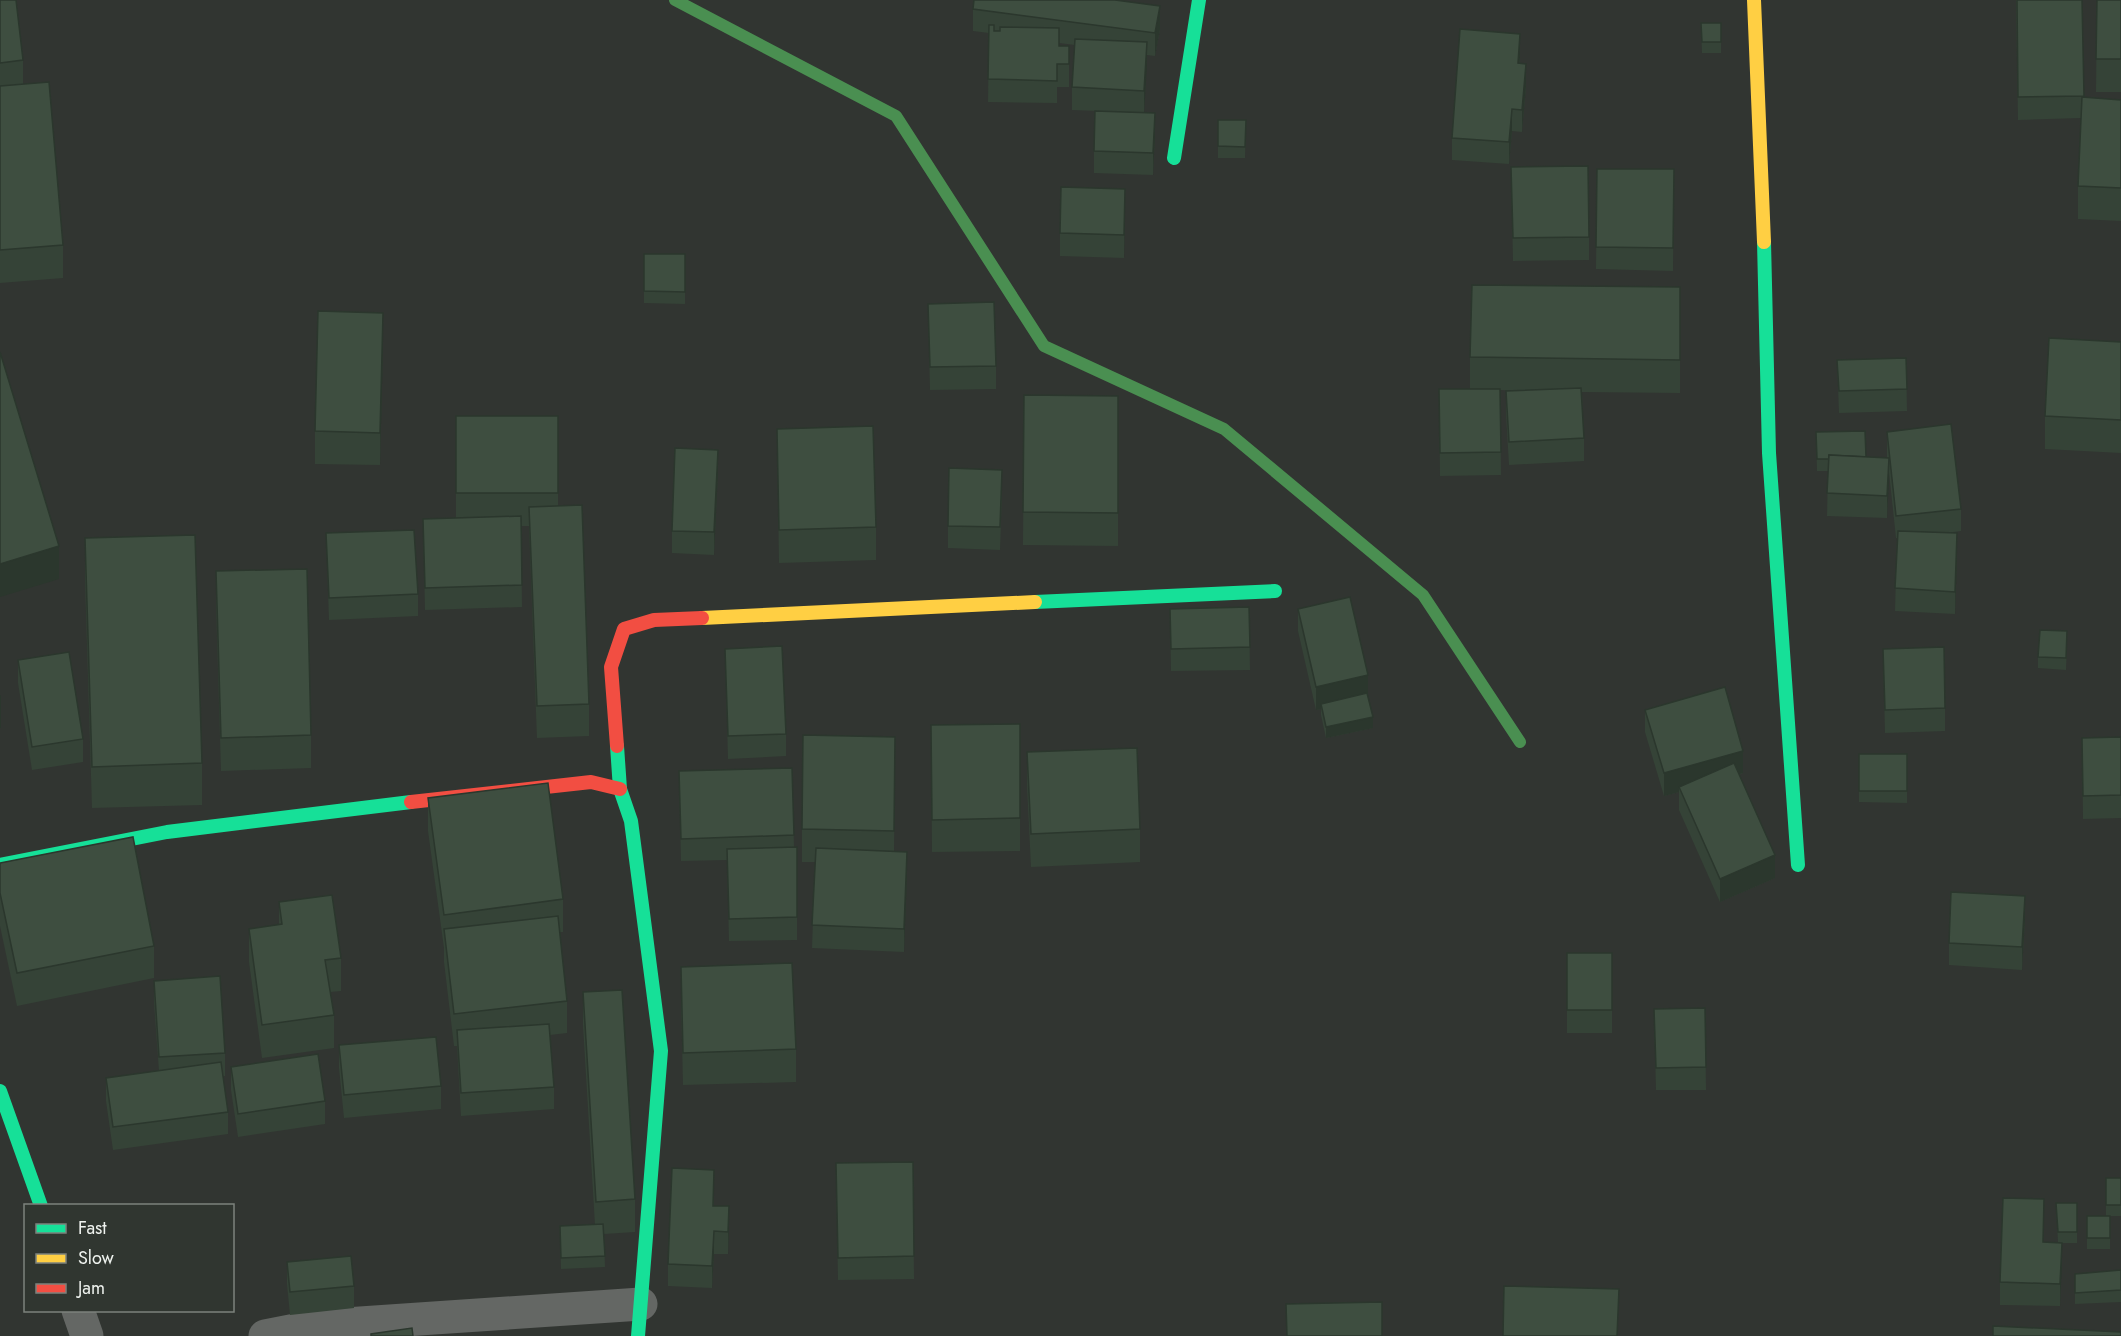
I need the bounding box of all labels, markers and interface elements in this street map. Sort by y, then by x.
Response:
legend [24,1204,234,1312]
text: Fast [78,1215,107,1241]
text: Slow [78,1245,115,1271]
text: Jam [76,1275,105,1301]

